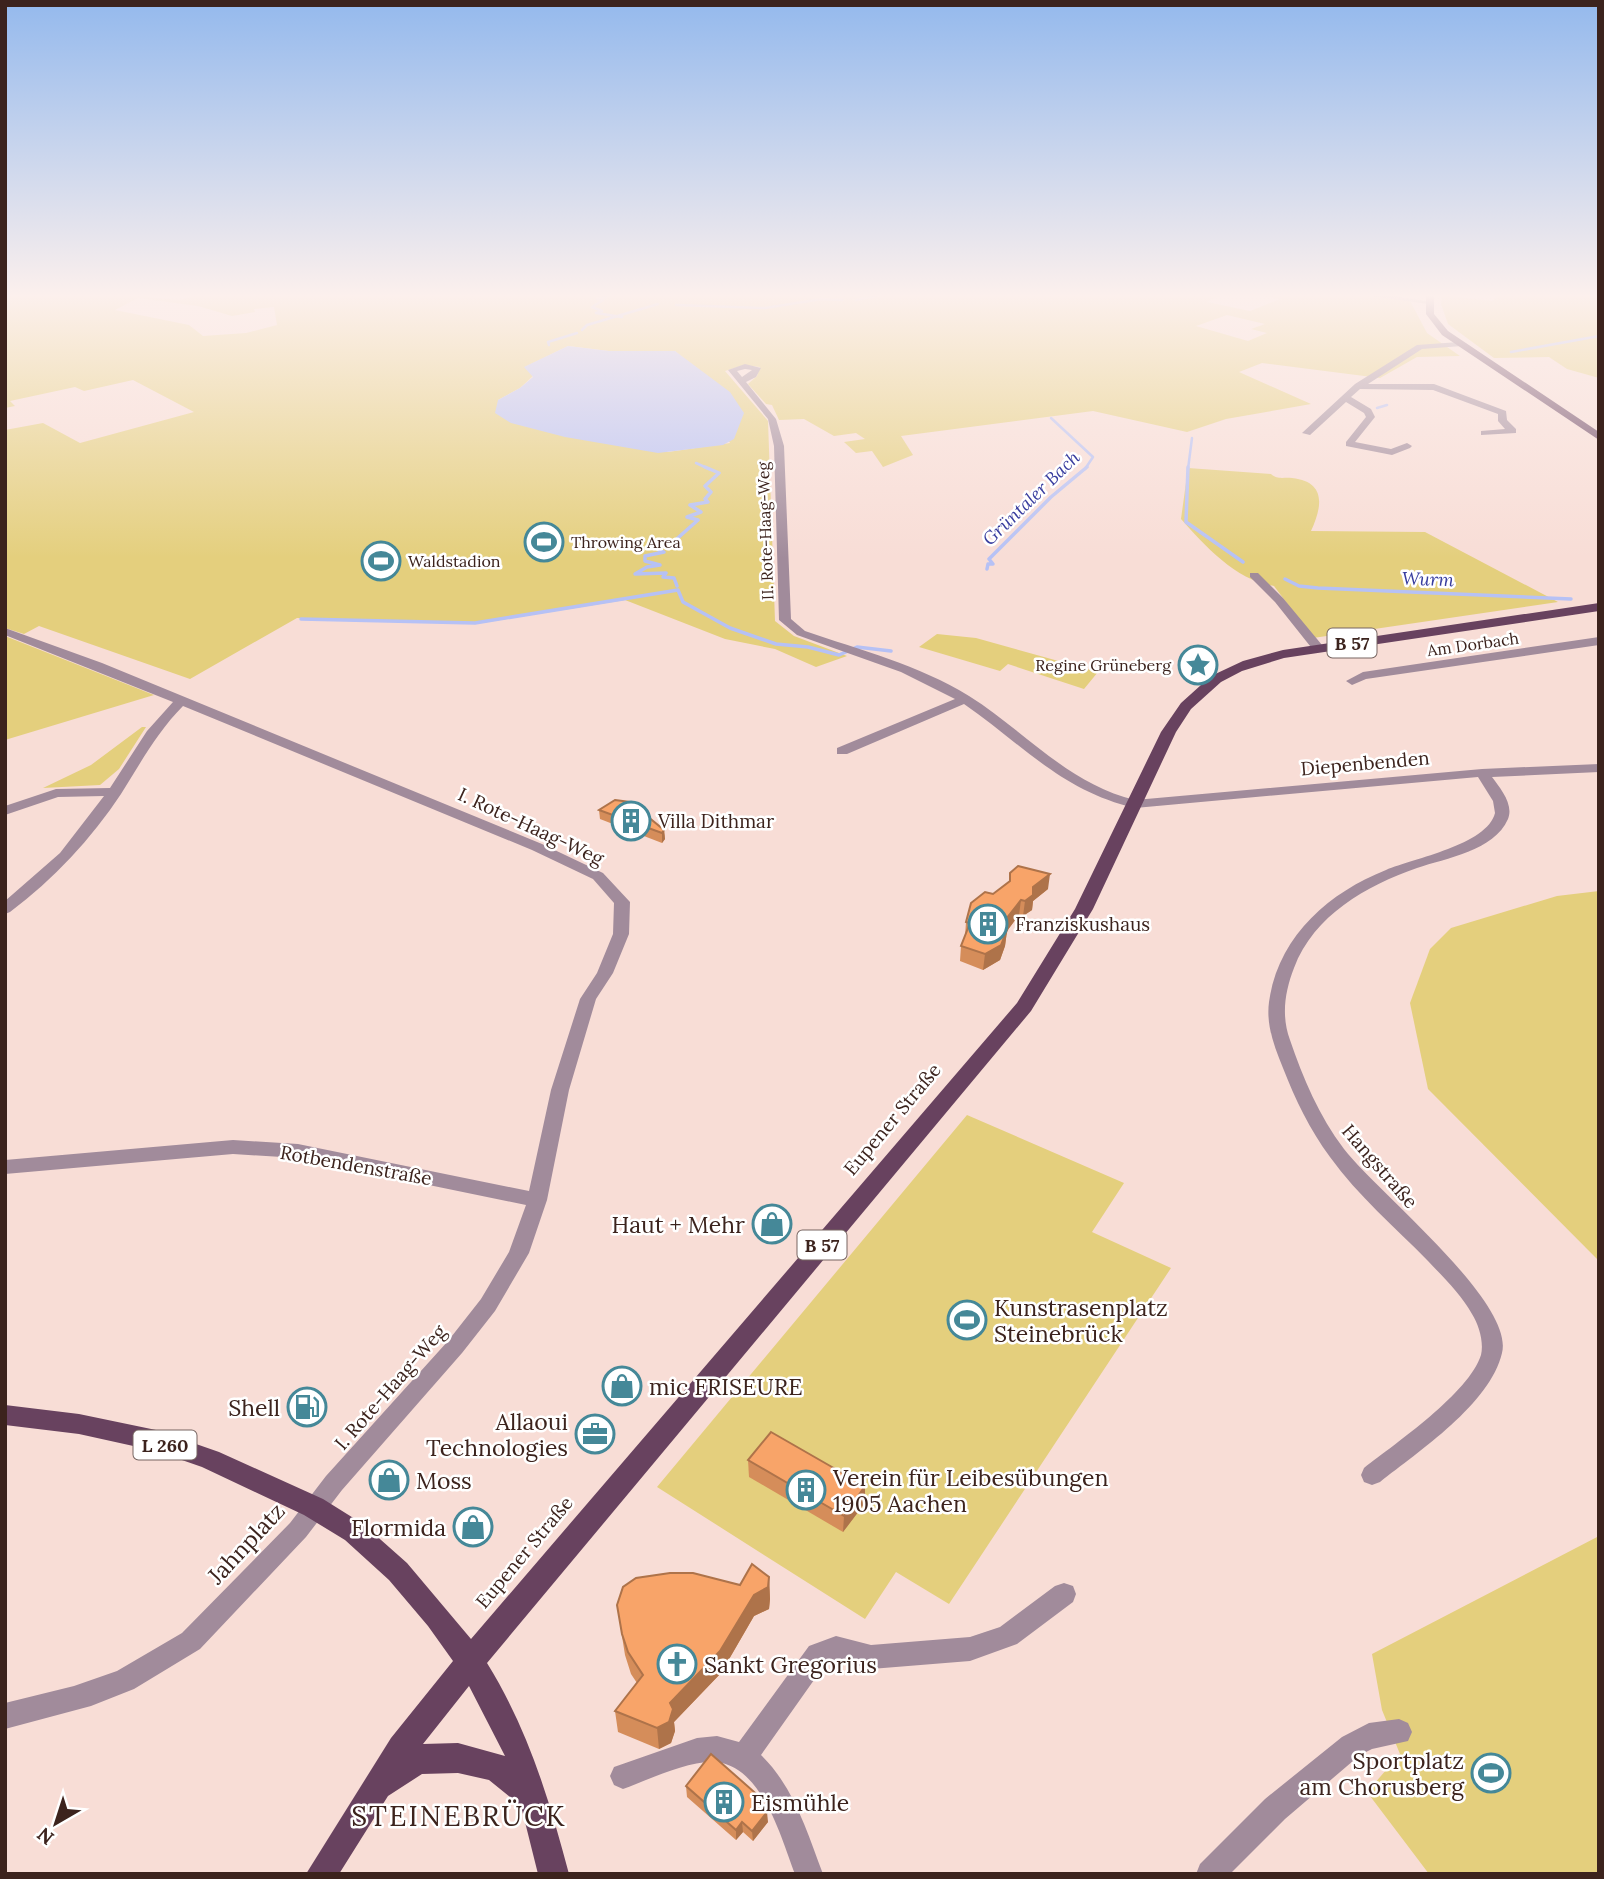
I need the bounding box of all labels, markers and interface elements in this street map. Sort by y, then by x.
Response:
water label: Grüntaler Bach [978,445,1085,550]
street label: II. Rote-Haag-Weg [753,460,777,601]
sports icon: Throwing Area [523,521,565,563]
place label: Throwing Area [571,532,681,552]
sports icon: Waldstadion [360,540,402,582]
place label: Waldstadion [408,551,501,571]
water label: Wurm [1402,567,1455,591]
road number: B 57 [1328,628,1376,658]
street label: Am Dorbach [1425,628,1521,660]
place icon: Regine Grüneberg [1177,644,1219,686]
place label: Regine Grüneberg [1035,655,1172,675]
street label: Diepenbenden [1300,745,1430,781]
street label: I. Rote-Haag-Weg [454,782,608,870]
building icon: Villa Dithmar [610,800,652,842]
place label: Villa Dithmar [657,809,775,833]
building icon: Franziskushaus [967,903,1009,945]
place label: Franziskushaus [1015,912,1150,936]
street label: Eupener Straße [838,1058,946,1180]
street label: Hangstraße [1337,1119,1423,1213]
street label: Rotbendenstraße [278,1140,434,1190]
shop icon: Haut + Mehr [751,1203,793,1245]
place label: Haut + Mehr [611,1210,745,1239]
road number: B 57 [798,1230,846,1260]
place label: Kunstrasenplatz Steinebrück [994,1293,1168,1348]
sports icon: Kunstrasenplatz Steinebrück [946,1299,988,1341]
street label: I. Rote-Haag-Weg [329,1319,451,1455]
shop icon: mic FRISEURE [601,1365,643,1407]
place label: mic FRISEURE [649,1372,802,1401]
fuel station icon: Shell [286,1386,328,1428]
place label: Shell [228,1393,280,1422]
place label: Allaoui Technologies [426,1407,568,1462]
office icon: Allaoui Technologies [574,1413,616,1455]
road number: L 260 [134,1430,196,1460]
shop icon: Moss [368,1459,410,1501]
place label: Verein für Leibesübungen 1905 Aachen [832,1463,1108,1518]
place label: Moss [416,1466,472,1495]
building icon: Verein für Leibesübungen 1905 Aachen [785,1469,827,1511]
street label: Eupener Straße [470,1491,578,1613]
street label: Jahnplatz [201,1496,291,1590]
shop icon: Flormida [452,1506,494,1548]
place label: Flormida [351,1513,446,1542]
church icon: Sankt Gregorius [656,1643,698,1685]
place label: Sankt Gregorius [704,1650,877,1679]
place label: Sportplatz am Chorusberg [1299,1746,1465,1801]
sports icon: Sportplatz am Chorusberg [1470,1752,1512,1794]
building icon: Eismühle [703,1781,745,1823]
north arrow [21,1788,91,1858]
place label: Eismühle [751,1788,849,1817]
district label: STEINEBRÜCK [351,1798,567,1834]
text: N [32,1822,59,1850]

